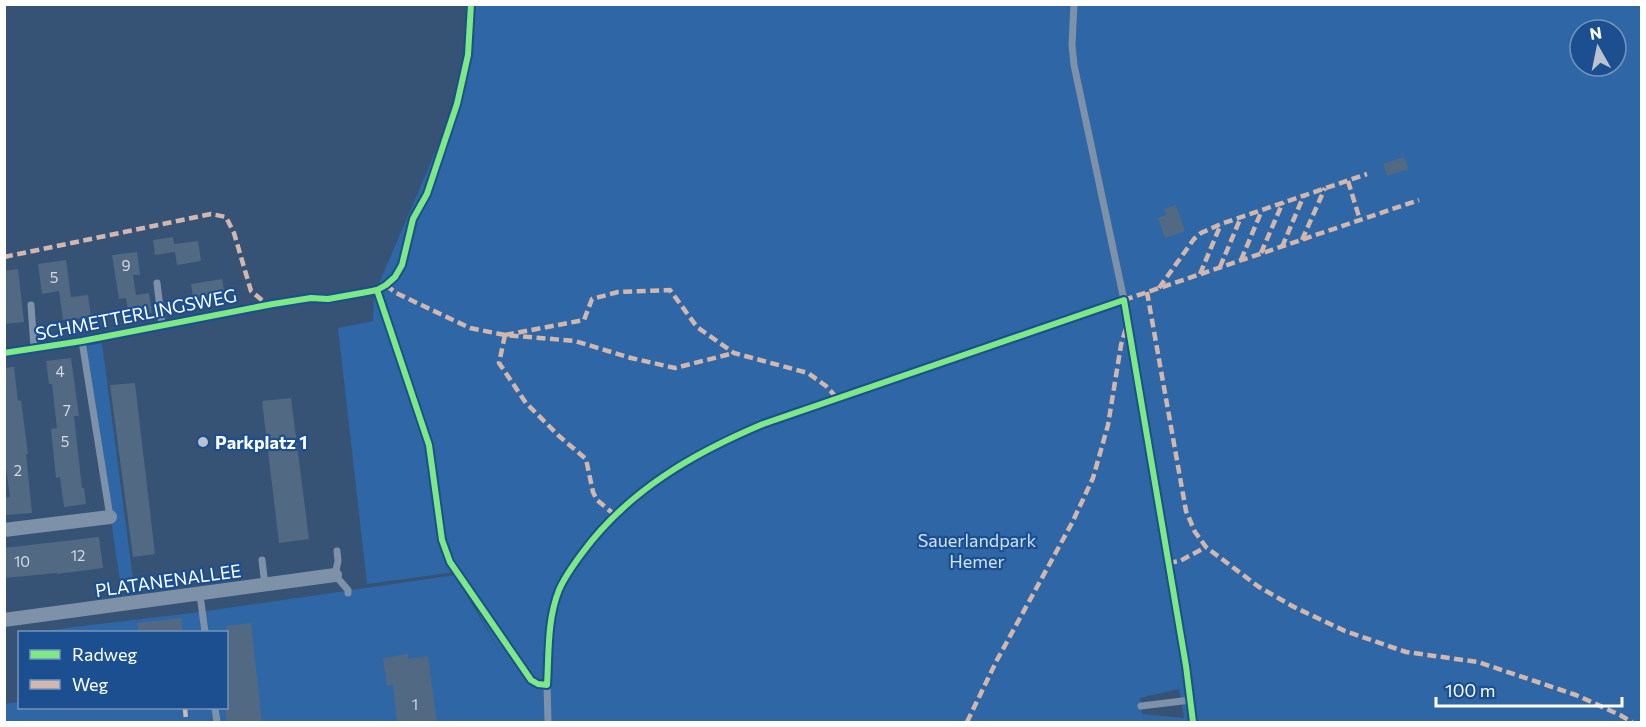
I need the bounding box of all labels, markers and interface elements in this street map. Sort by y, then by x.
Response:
north arrow [1568,18,1628,78]
text: N [1588,22,1603,43]
house number: 9 [121,256,131,274]
house number: 5 [50,268,58,286]
street label: SCHMETTERLINGSWEG [33,284,239,344]
house number: 4 [56,362,65,380]
house number: 7 [63,401,71,419]
place label: Parkplatz 1 [215,431,307,453]
house number: 5 [61,432,69,450]
marker: Parkplatz 1 [196,435,210,449]
house number: 2 [14,461,22,479]
park label: Sauerlandpark Hemer [918,529,1036,572]
house number: 12 [71,546,85,564]
house number: 10 [14,552,30,570]
street label: PLATANENALLEE [94,559,242,601]
legend [18,631,228,709]
text: Radweg [72,643,137,665]
scale bar [1436,670,1622,708]
text: Weg [72,673,109,695]
text: 100 m [1445,679,1495,701]
house number: 1 [412,695,418,713]

